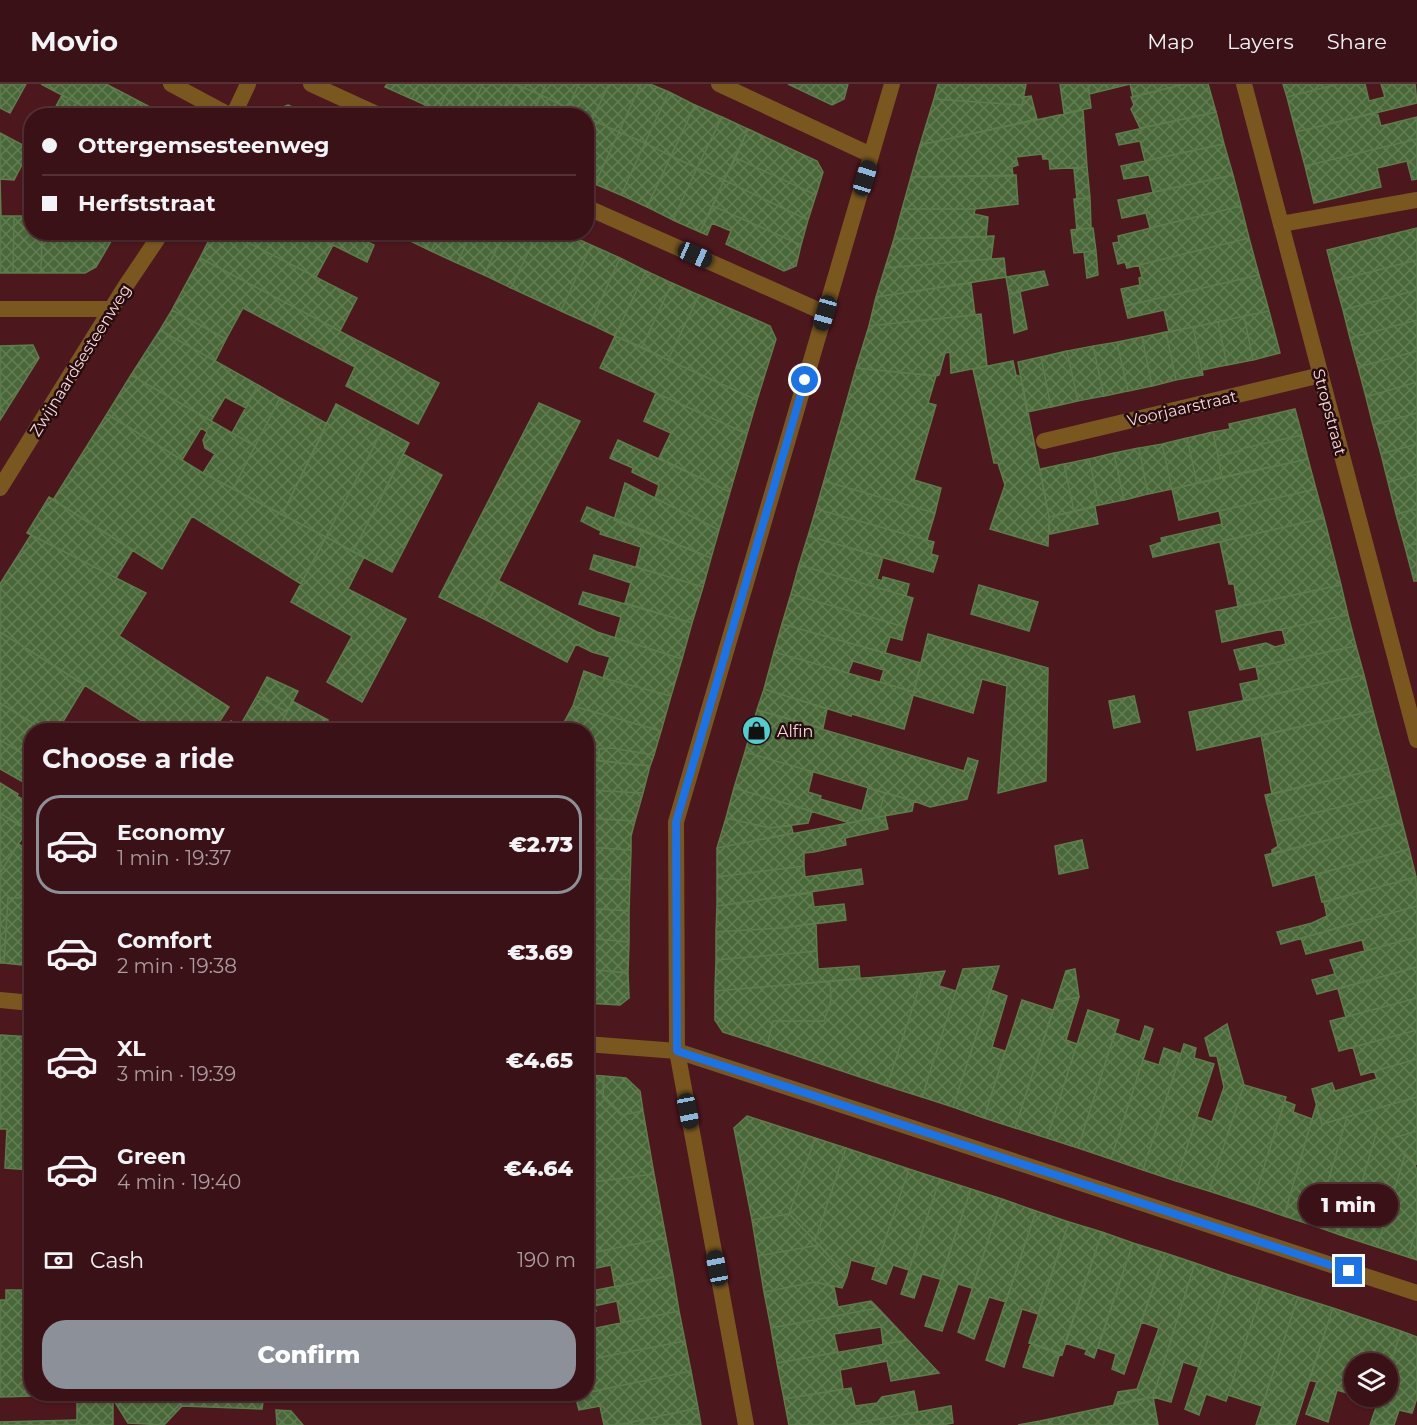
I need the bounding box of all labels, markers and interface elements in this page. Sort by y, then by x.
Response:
text: Movio [30,24,118,58]
text: Map [1147,29,1194,54]
text: Layers [1227,29,1294,54]
text: Share [1327,29,1387,54]
text: Ottergemsesteenweg [78,132,329,159]
car [851,158,879,198]
text: Herfststraat [78,190,216,217]
car [675,239,715,271]
street label: Zwijnaardsesteenweg [26,281,135,440]
car [811,293,839,333]
route start [791,366,818,393]
street label: Stropstraat [1309,367,1350,458]
street label: Voorjaarstraat [1125,387,1239,430]
shop icon: Alfin [740,715,772,747]
place label: Alfin [777,722,813,741]
text: Choose a ride [42,742,234,775]
icon: car [45,818,99,872]
text: Economy [117,819,225,846]
text: €2.73 [509,831,573,858]
text: 1 min · 19:37 [117,846,232,870]
icon: car [45,926,99,980]
text: Comfort [117,927,212,954]
text: €3.69 [507,939,573,966]
text: 2 min · 19:38 [117,954,237,978]
icon: car [45,1034,99,1088]
text: XL [117,1035,146,1062]
text: €4.65 [506,1047,573,1074]
text: 3 min · 19:39 [117,1062,236,1086]
car [676,1092,700,1130]
icon: car [45,1142,99,1196]
text: Green [117,1143,186,1170]
text: €4.64 [504,1155,573,1182]
text: 4 min · 19:40 [117,1170,241,1194]
callout: 1 min [1300,1184,1398,1226]
text: 1 min [1321,1193,1376,1217]
icon: cash [42,1244,75,1277]
text: Cash [90,1247,144,1274]
text: 190 m [517,1248,576,1272]
car [705,1249,729,1287]
route end [1335,1257,1362,1284]
button: Confirm [42,1320,576,1389]
map controls [1344,1353,1398,1407]
button: layers [1344,1353,1398,1407]

